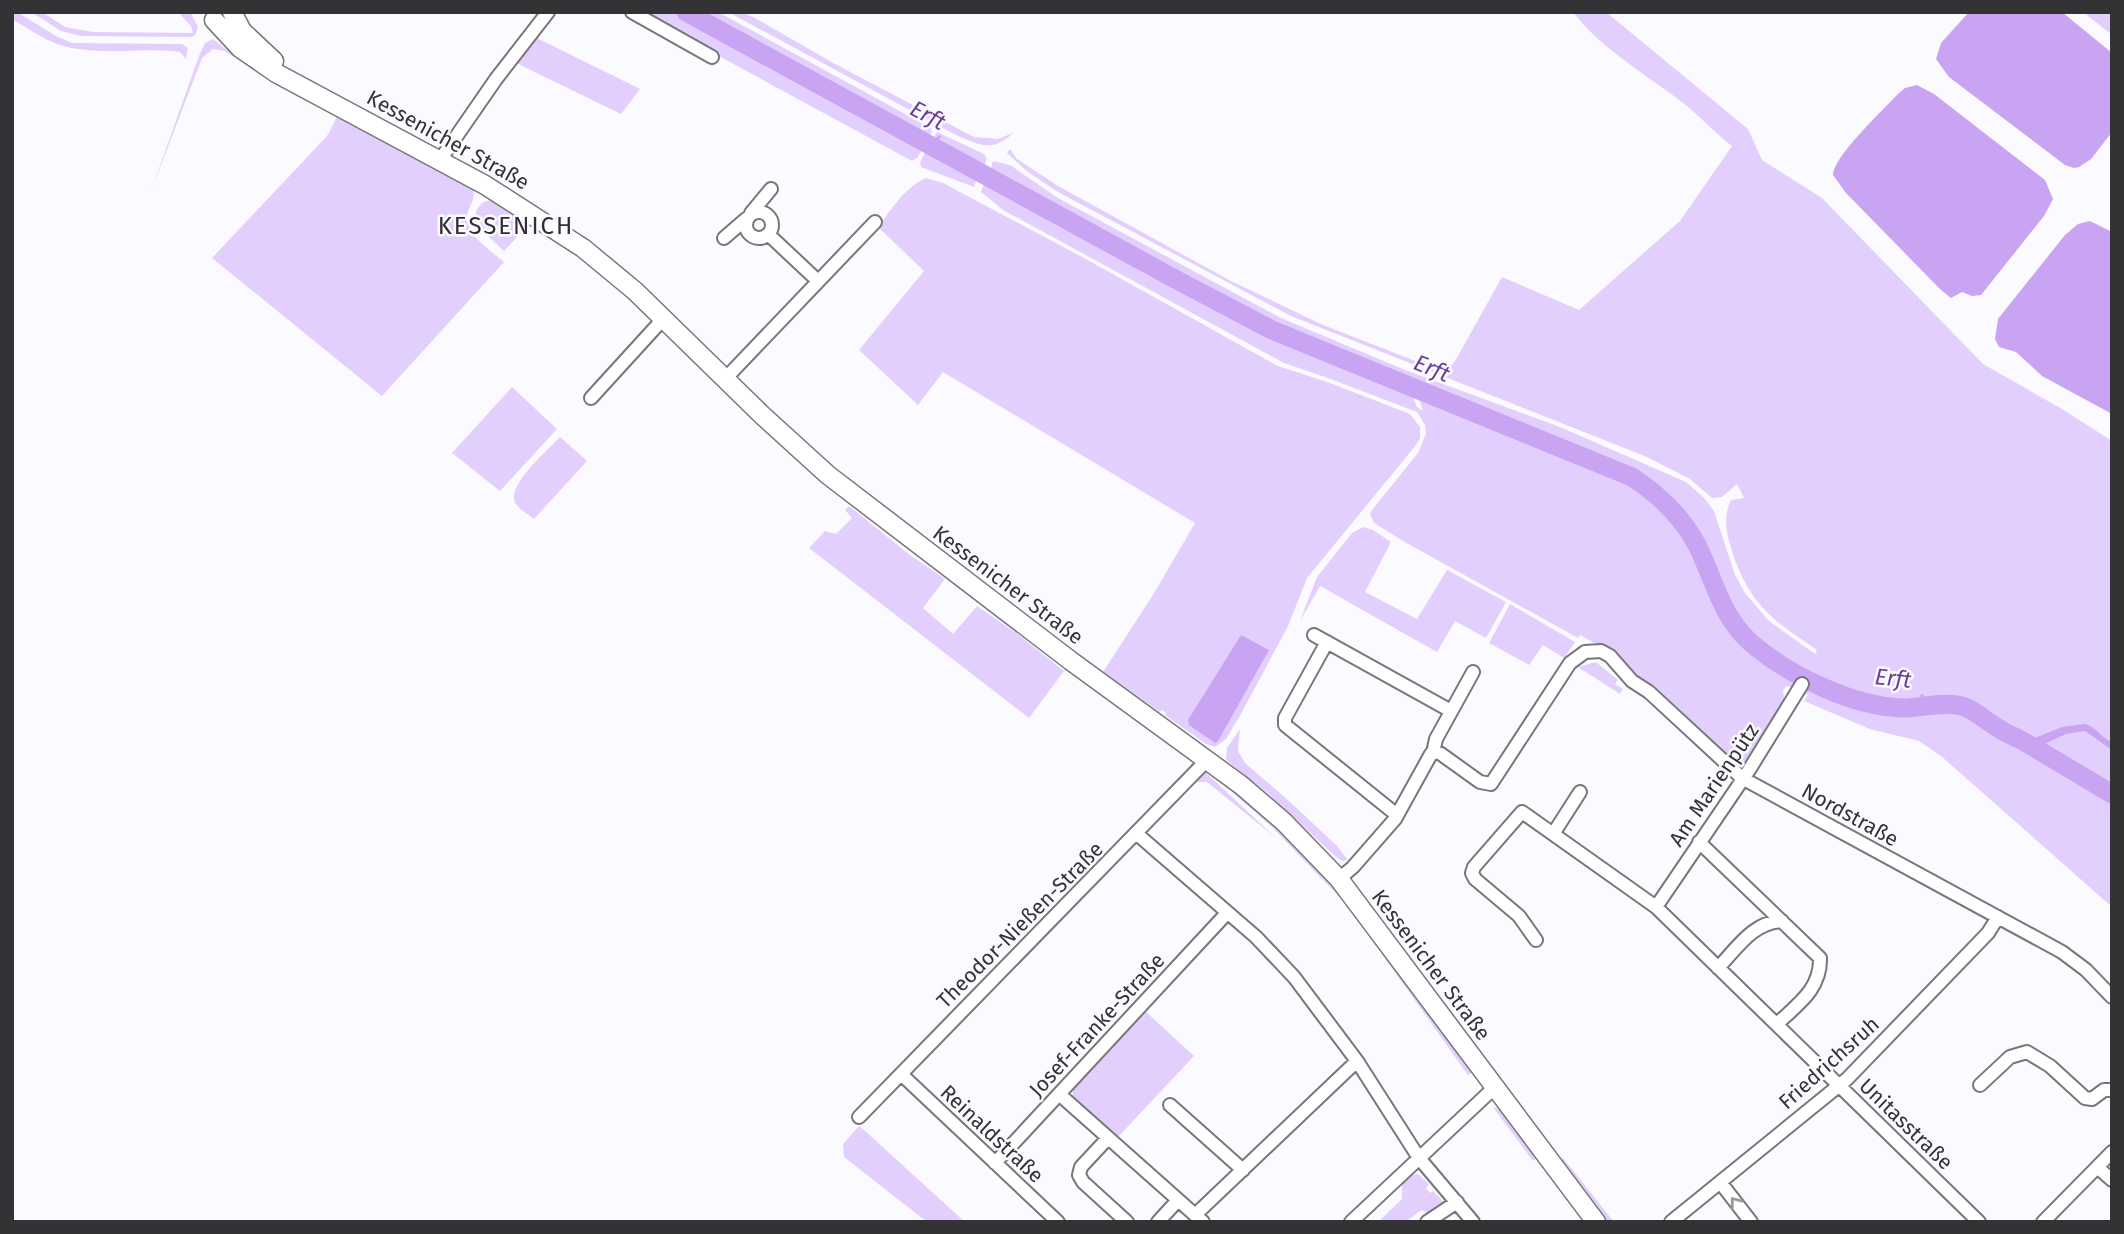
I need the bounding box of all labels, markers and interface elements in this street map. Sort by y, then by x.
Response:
street label: Kessenicher Straße [362,85,534,195]
water label: Erft [905,94,951,136]
district label: KESSENICH [438,212,574,240]
water label: Erft [1410,348,1455,388]
street label: Kessenicher Straße [928,520,1088,650]
water label: Erft [1873,662,1913,694]
street label: Am Marienpütz [1663,719,1765,851]
street label: Nordstraße [1797,778,1903,852]
street label: Theodor-Nießen-Straße [931,836,1109,1014]
street label: Kessenicher Straße [1366,885,1496,1045]
street label: Josef-Franke-Straße [1024,948,1170,1102]
street label: Friedrichsruh [1773,1011,1885,1115]
street label: Unitasstraße [1854,1073,1958,1175]
street label: Reinaldstraße [935,1079,1049,1189]
one-way arrow [1731,1197,1744,1210]

